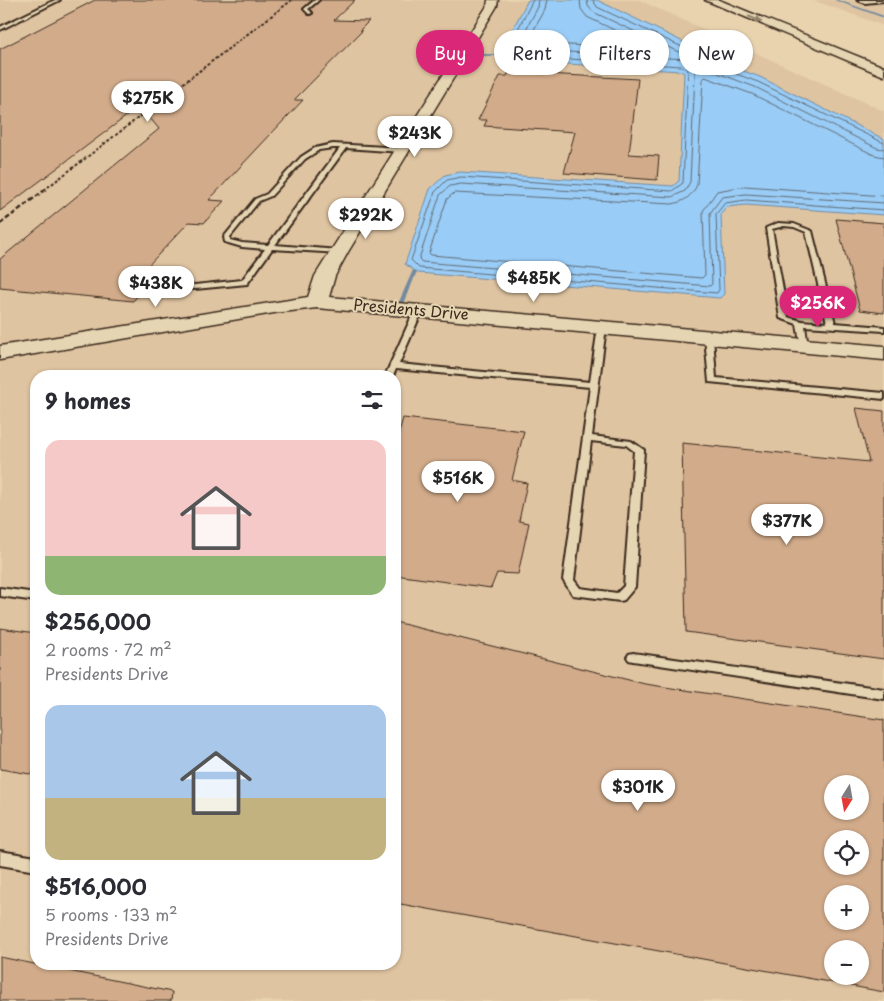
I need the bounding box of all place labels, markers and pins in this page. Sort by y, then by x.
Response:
pin: $275K [113,80,183,123]
pin: $243K [380,116,450,158]
pin: $292K [331,198,401,240]
pin: $485K [499,260,569,303]
pin: $438K [121,266,191,308]
pin: $256K [783,286,853,328]
pin: $516K [423,460,493,503]
pin: $377K [752,504,822,546]
pin: $301K [603,770,673,812]

